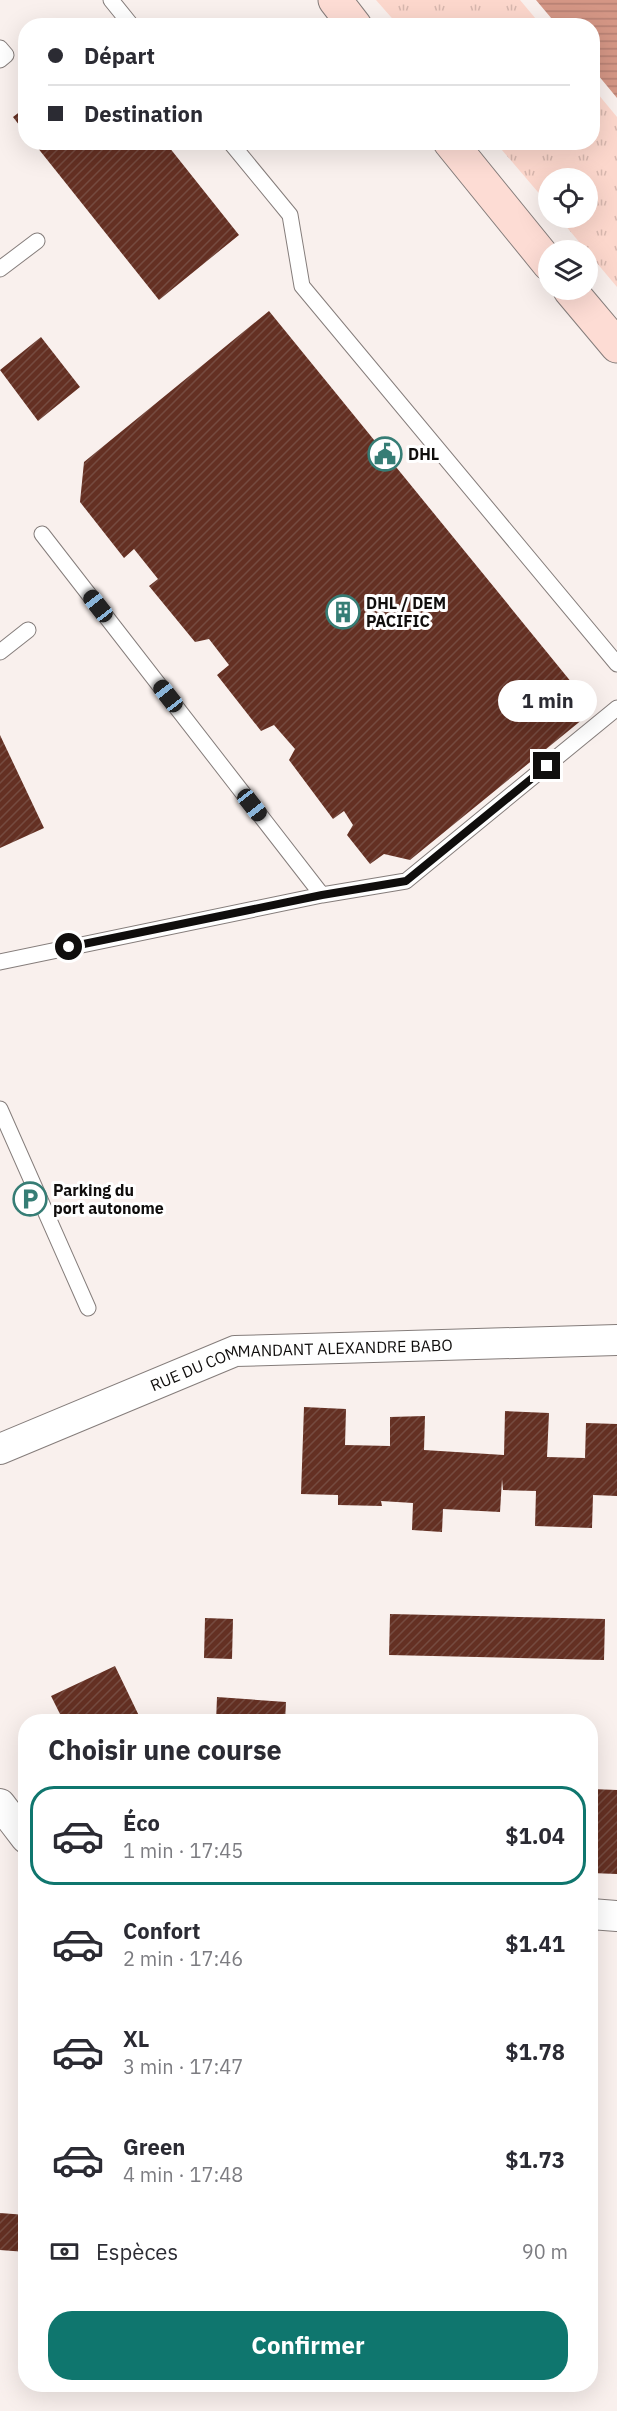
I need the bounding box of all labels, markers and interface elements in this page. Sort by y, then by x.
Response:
text: Départ [84,41,155,70]
text: Destination [84,99,203,128]
map controls [538,168,598,300]
button: locate [538,168,598,228]
button: layers [538,240,598,300]
public building icon: DHL [367,436,403,472]
place label: DHL [408,444,439,464]
car [80,586,116,626]
place label: DHL / DEM PACIFIC [366,593,446,631]
building icon: DHL / DEM PACIFIC [325,594,361,630]
car [150,676,186,716]
callout: 1 min [498,679,596,721]
text: 1 min [521,687,574,714]
route end [533,752,560,779]
car [234,785,270,825]
route start [55,933,82,960]
place label: Parking du port autonome [53,1180,164,1218]
parking icon: Parking du port autonome [12,1181,48,1217]
street label: RUE DU COMMANDANT ALEXANDRE BABO [147,1335,453,1395]
text: Choisir une course [48,1732,282,1767]
text: Éco [123,1808,160,1837]
icon: car [51,1809,105,1863]
text: $1.04 [505,1821,565,1850]
text: 1 min · 17:45 [123,1837,243,1864]
text: Confort [123,1916,201,1945]
icon: car [51,1917,105,1971]
text: $1.41 [505,1929,565,1958]
text: 2 min · 17:46 [123,1945,243,1972]
text: XL [123,2024,149,2053]
icon: car [51,2025,105,2079]
text: $1.78 [505,2037,565,2066]
text: 3 min · 17:47 [123,2053,243,2080]
text: Green [123,2132,185,2161]
icon: car [51,2133,105,2187]
text: $1.73 [505,2145,565,2174]
text: 4 min · 17:48 [123,2161,243,2188]
icon: cash [48,2235,81,2268]
text: Espèces [96,2237,178,2266]
text: 90 m [522,2238,568,2265]
button: Confirmer [48,2311,568,2380]

